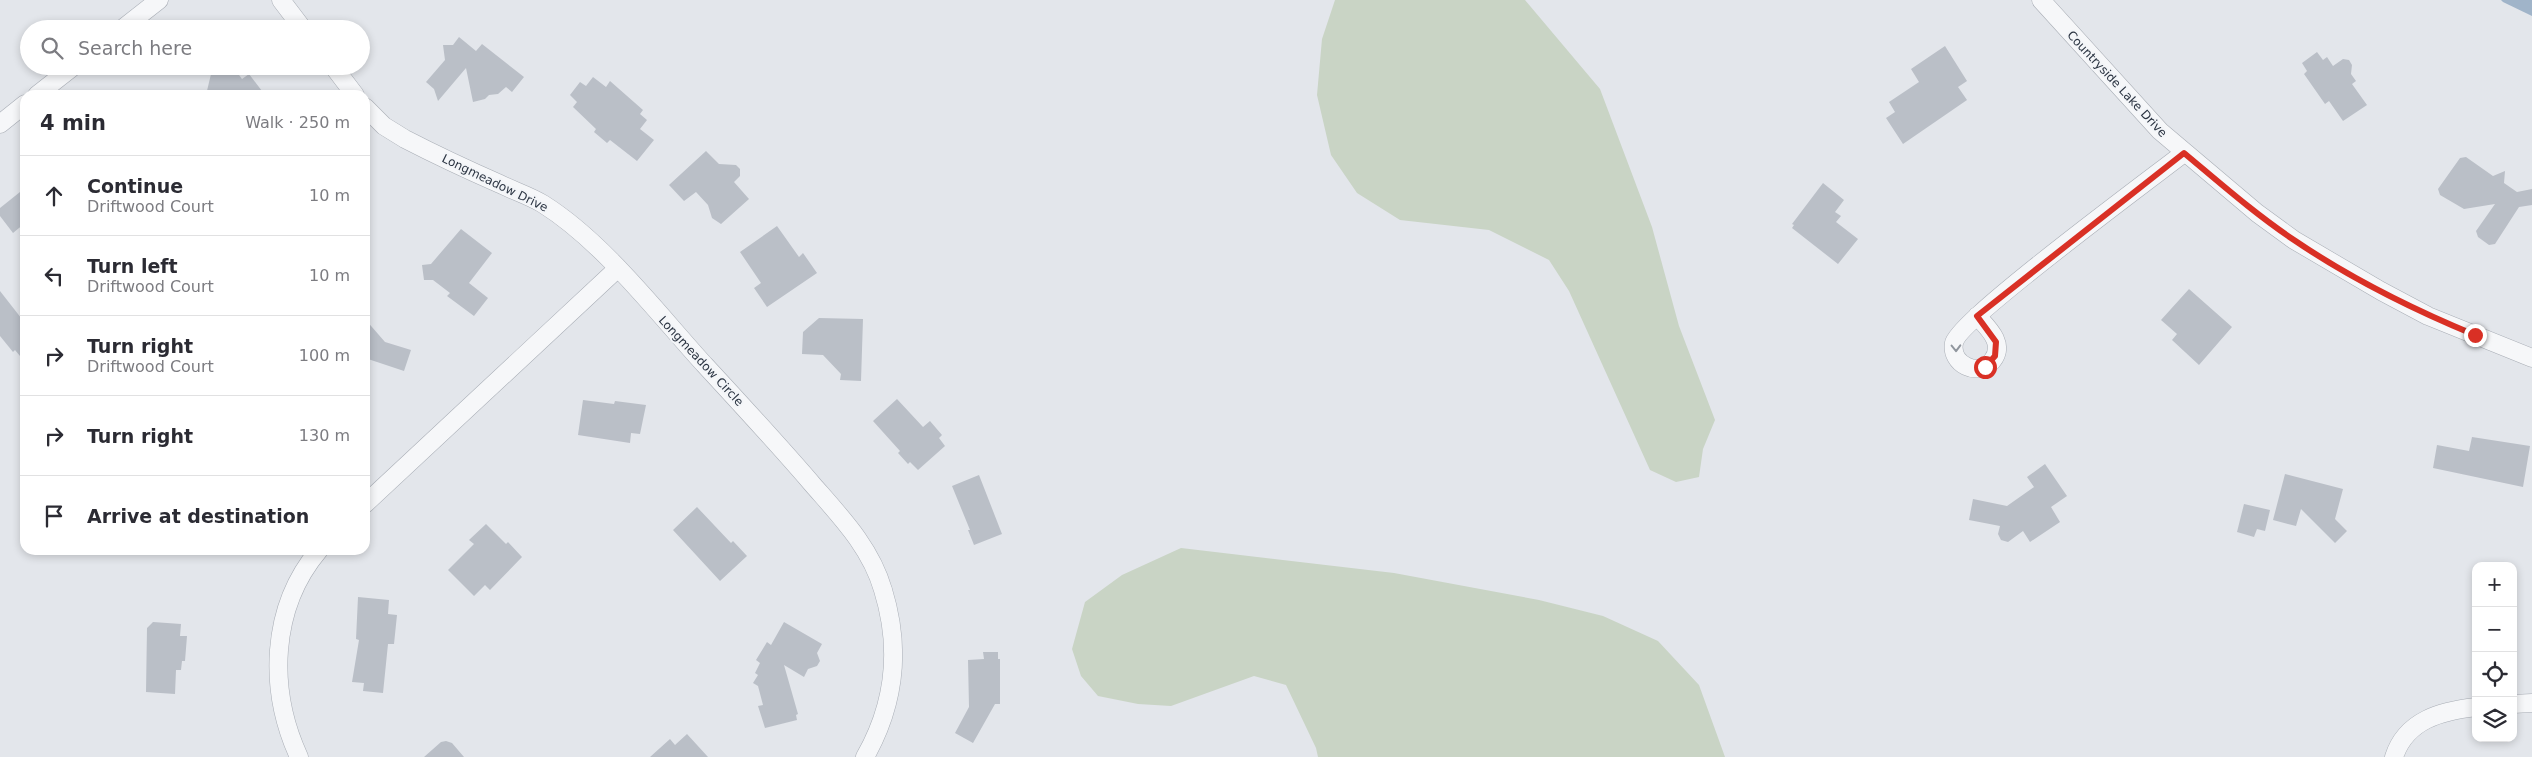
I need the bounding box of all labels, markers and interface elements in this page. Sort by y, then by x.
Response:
search box [20,20,370,75]
street label: Countryside Lake Drive [2064,28,2170,140]
icon: search [38,34,66,62]
text: Search here [78,37,192,59]
text: 4 min [40,111,106,135]
text: Walk · 250 m [245,113,350,132]
street label: Longmeadow Drive [440,151,550,215]
text: Continue [87,175,183,197]
icon: ahead [40,182,68,210]
text: 10 m [309,186,350,205]
text: Driftwood Court [87,197,214,216]
text: Turn left [87,255,178,277]
icon: left [40,262,68,290]
text: 10 m [309,266,350,285]
text: Driftwood Court [87,277,214,296]
street label: Longmeadow Circle [656,313,746,409]
route end [2464,324,2487,347]
text: Turn right [87,335,193,357]
icon: right [40,342,68,370]
one-way arrow [1950,344,1961,352]
text: 100 m [299,346,350,365]
route start [1974,356,1997,379]
text: Driftwood Court [87,357,214,376]
icon: right [40,422,68,450]
text: Turn right [87,425,193,447]
text: 130 m [299,426,350,445]
icon: arrive [40,502,68,530]
text: Arrive at destination [87,505,309,527]
map controls [2472,562,2517,742]
button: + [2472,562,2517,607]
button: − [2472,607,2517,652]
button: locate [2472,652,2517,697]
button: layers [2472,697,2517,742]

